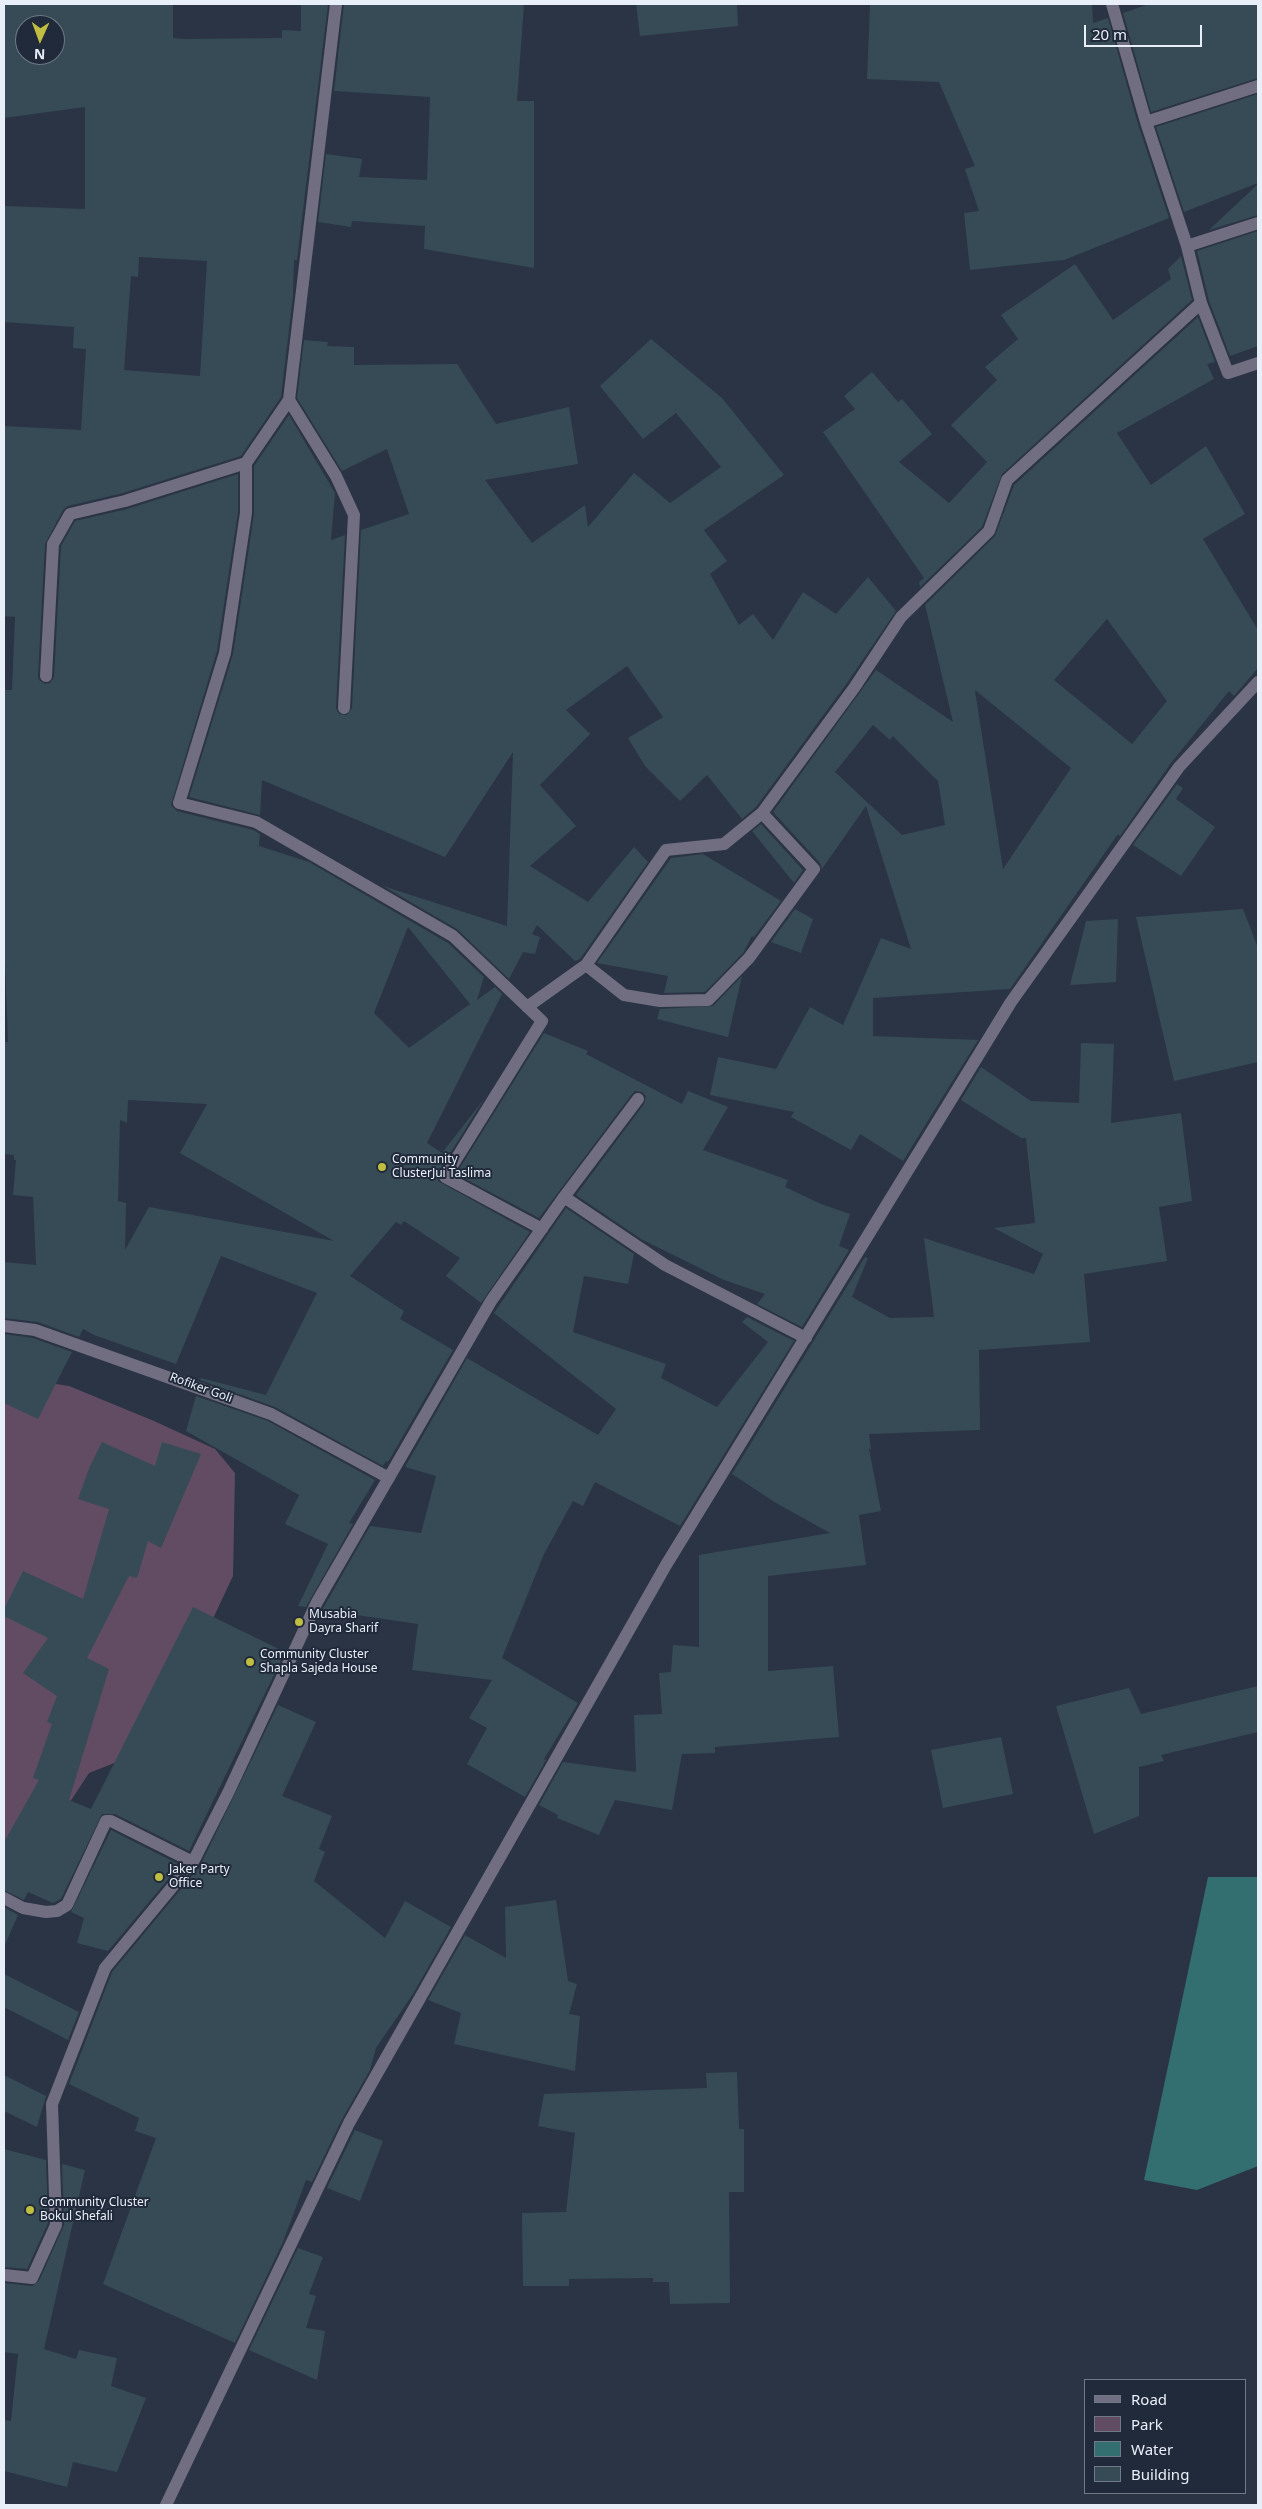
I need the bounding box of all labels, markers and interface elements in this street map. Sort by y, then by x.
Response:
north arrow [15,15,65,65]
scale bar [1087,15,1204,47]
text: 20 m [1092,24,1127,44]
text: N [33,45,46,64]
place label: Community ClusterJui Taslima [392,1153,491,1181]
marker: Community ClusterJui Taslima [376,1161,388,1173]
street label: Rofiker Goli [168,1370,234,1406]
place label: Musabia Dayra Sharif [309,1608,378,1636]
marker: Musabia Dayra Sharif [293,1616,305,1628]
place label: Community Cluster Shapla Sajeda House [260,1648,378,1676]
marker: Community Cluster Shapla Sajeda House [244,1656,256,1668]
place label: Jaker Party Office [169,1863,230,1891]
marker: Jaker Party Office [153,1871,165,1883]
place label: Community Cluster Bokul Shefali [40,2196,149,2224]
marker: Community Cluster Bokul Shefali [24,2204,36,2216]
legend [1084,2379,1247,2494]
text: Road [1131,2389,1167,2409]
text: Park [1131,2414,1163,2434]
text: Water [1131,2439,1173,2459]
text: Building [1131,2464,1189,2484]

